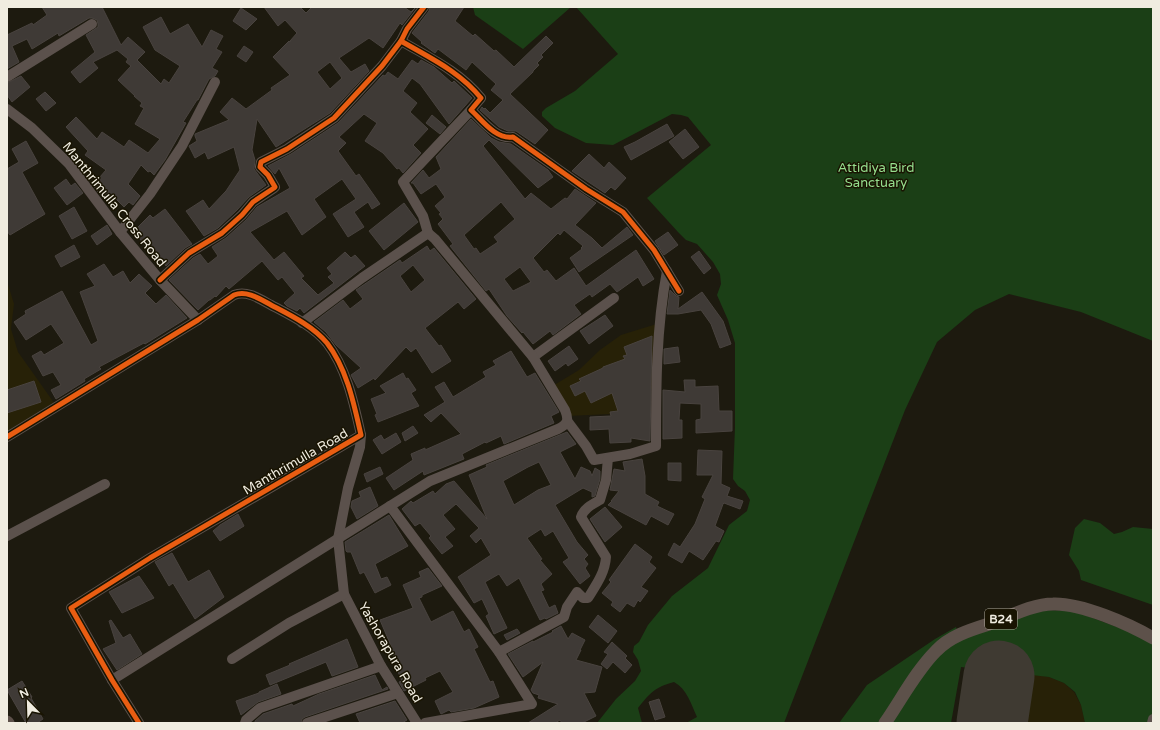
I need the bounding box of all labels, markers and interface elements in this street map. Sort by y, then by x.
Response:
street label: Manthrimulla Cross Road [59,139,169,270]
park label: Attidiya Bird Sanctuary [838,160,914,191]
street label: Manthrimulla Road [240,425,351,498]
street label: Yashorapura Road [355,599,425,706]
road number: B24 [985,609,1017,629]
north arrow [8,682,48,722]
text: N [18,686,31,701]

